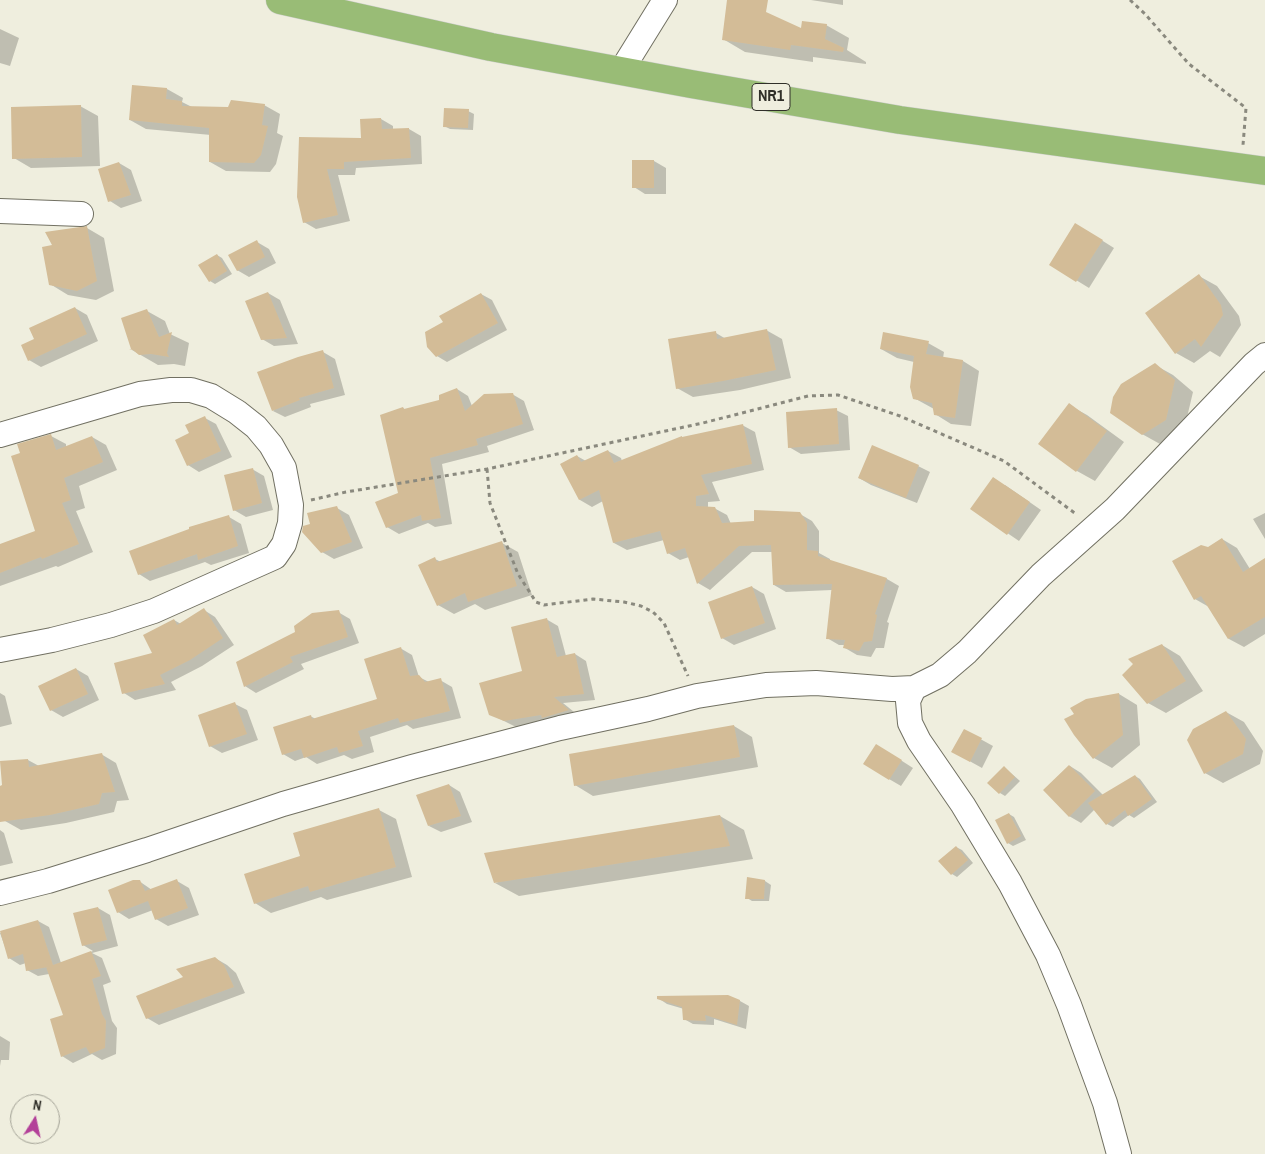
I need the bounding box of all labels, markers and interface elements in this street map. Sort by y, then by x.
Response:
road number: NR1 [752,84,790,110]
north arrow [10,1094,60,1144]
text: N [32,1096,43,1115]

